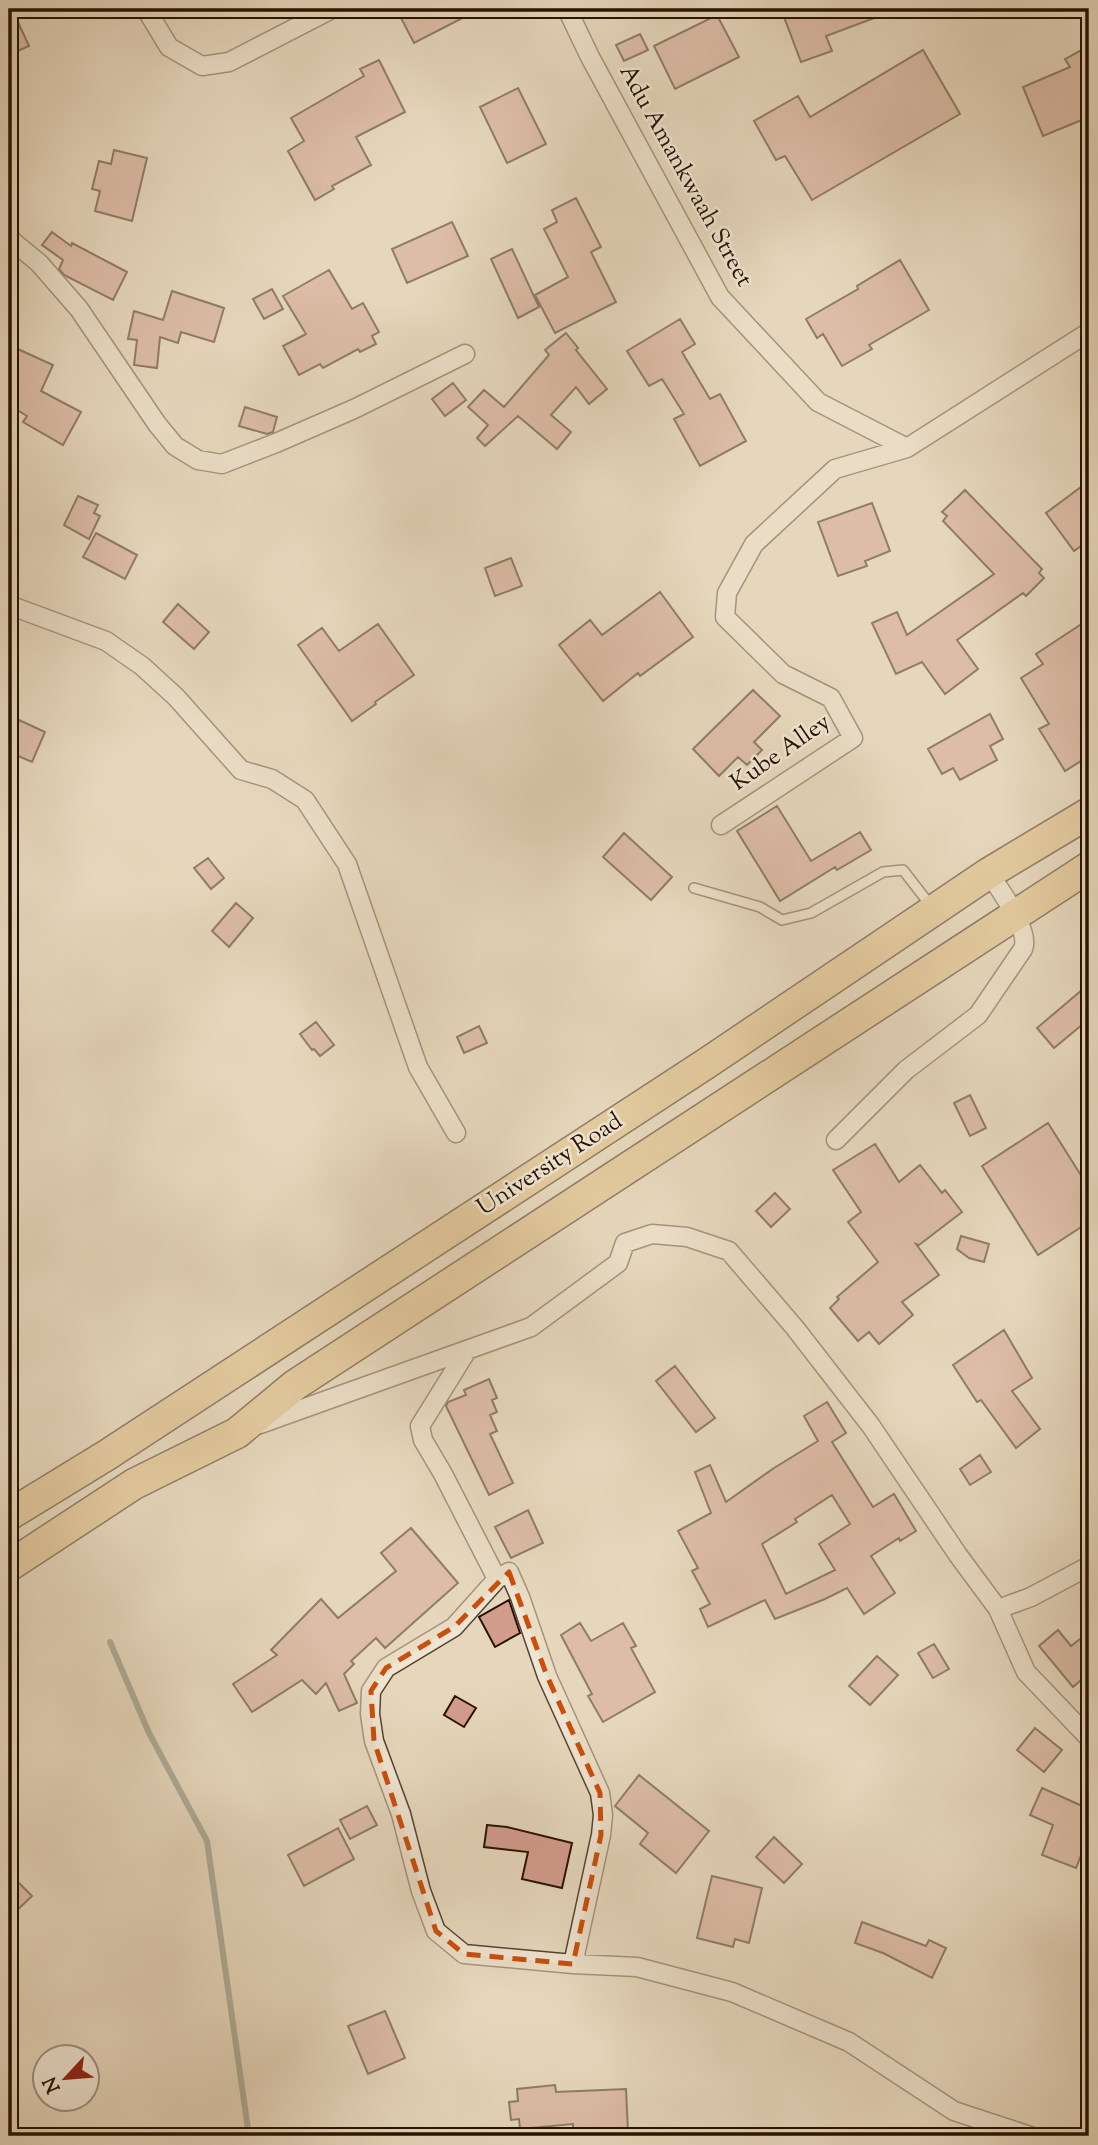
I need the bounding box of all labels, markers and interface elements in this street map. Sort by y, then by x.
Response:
street label: Adu Amankwaah Street [610,59,760,293]
street label: Kube Alley [724,706,838,800]
street label: University Road [470,1105,630,1225]
north arrow [32,2044,102,2114]
text: N [38,2072,68,2097]

